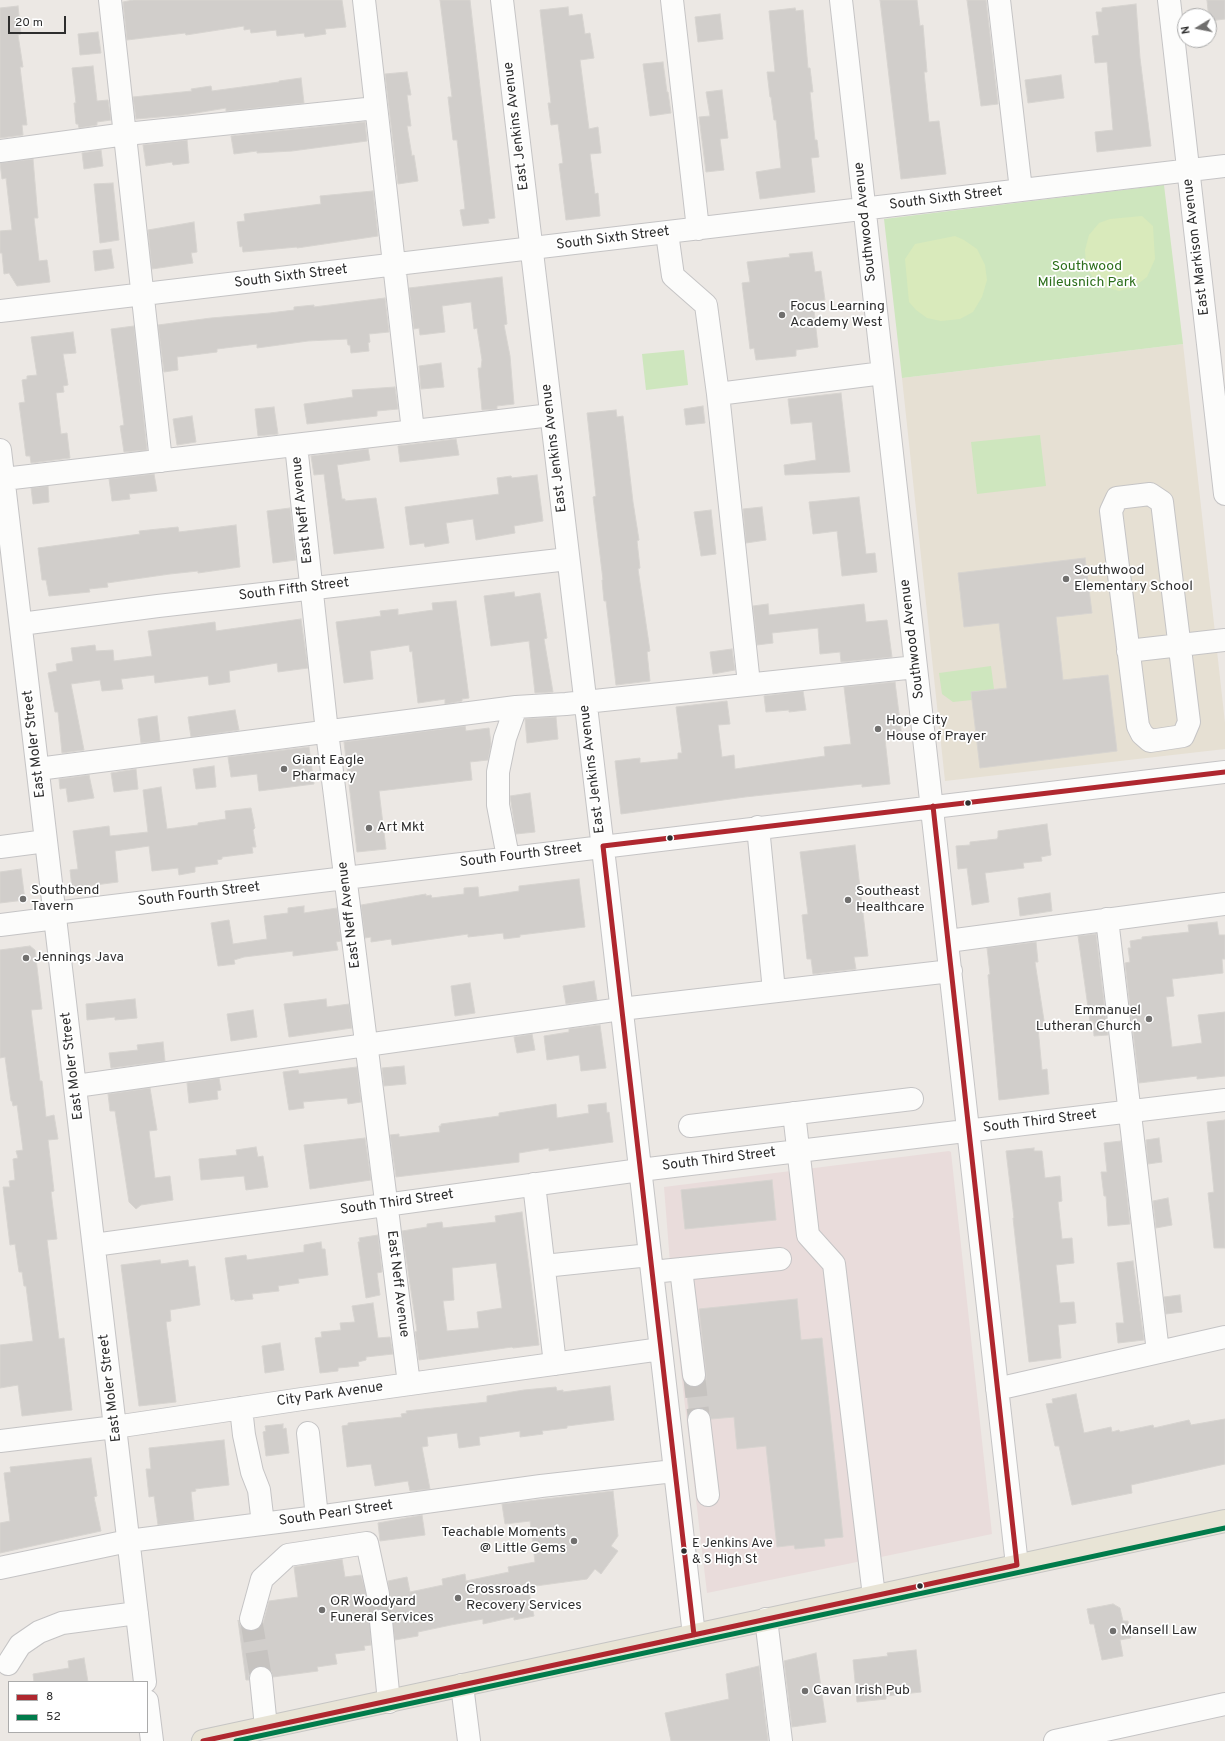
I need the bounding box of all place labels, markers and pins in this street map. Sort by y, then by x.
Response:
place label: Focus Learning Academy West [790,299,885,332]
marker: Focus Learning Academy West [777,310,787,320]
place label: Southwood Elementary School [1074,563,1193,596]
marker: Southwood Elementary School [1061,574,1071,584]
place label: Hope City House of Prayer [886,713,986,746]
marker: Hope City House of Prayer [873,724,883,734]
place label: Giant Eagle Pharmacy [292,753,364,786]
marker: Giant Eagle Pharmacy [279,764,289,774]
unlabelled marker [963,798,973,808]
place label: Art Mkt [377,820,425,836]
marker: Art Mkt [364,823,374,833]
unlabelled marker [665,833,675,843]
place label: Southbend Tavern [31,883,99,916]
place label: Southeast Healthcare [856,884,924,916]
marker: Southbend Tavern [18,894,28,904]
marker: Southeast Healthcare [843,895,853,905]
place label: Jennings Java [34,950,124,966]
marker: Jennings Java [21,953,31,963]
place label: Emmanuel Lutheran Church [1036,1003,1141,1036]
marker: Emmanuel Lutheran Church [1144,1014,1154,1024]
place label: Teachable Moments @ Little Gems [441,1525,566,1558]
marker: Teachable Moments @ Little Gems [569,1536,579,1546]
place label: E Jenkins Ave & S High St [692,1536,773,1567]
marker: E Jenkins Ave & S High St [679,1546,689,1556]
unlabelled marker [915,1581,925,1591]
place label: Crossroads Recovery Services [466,1582,582,1614]
marker: Crossroads Recovery Services [453,1593,463,1603]
place label: OR Woodyard Funeral Services [330,1594,434,1626]
marker: OR Woodyard Funeral Services [317,1605,327,1615]
place label: Mansell Law [1121,1623,1197,1639]
marker: Mansell Law [1108,1626,1118,1636]
place label: Cavan Irish Pub [813,1683,910,1699]
marker: Cavan Irish Pub [800,1686,810,1696]

